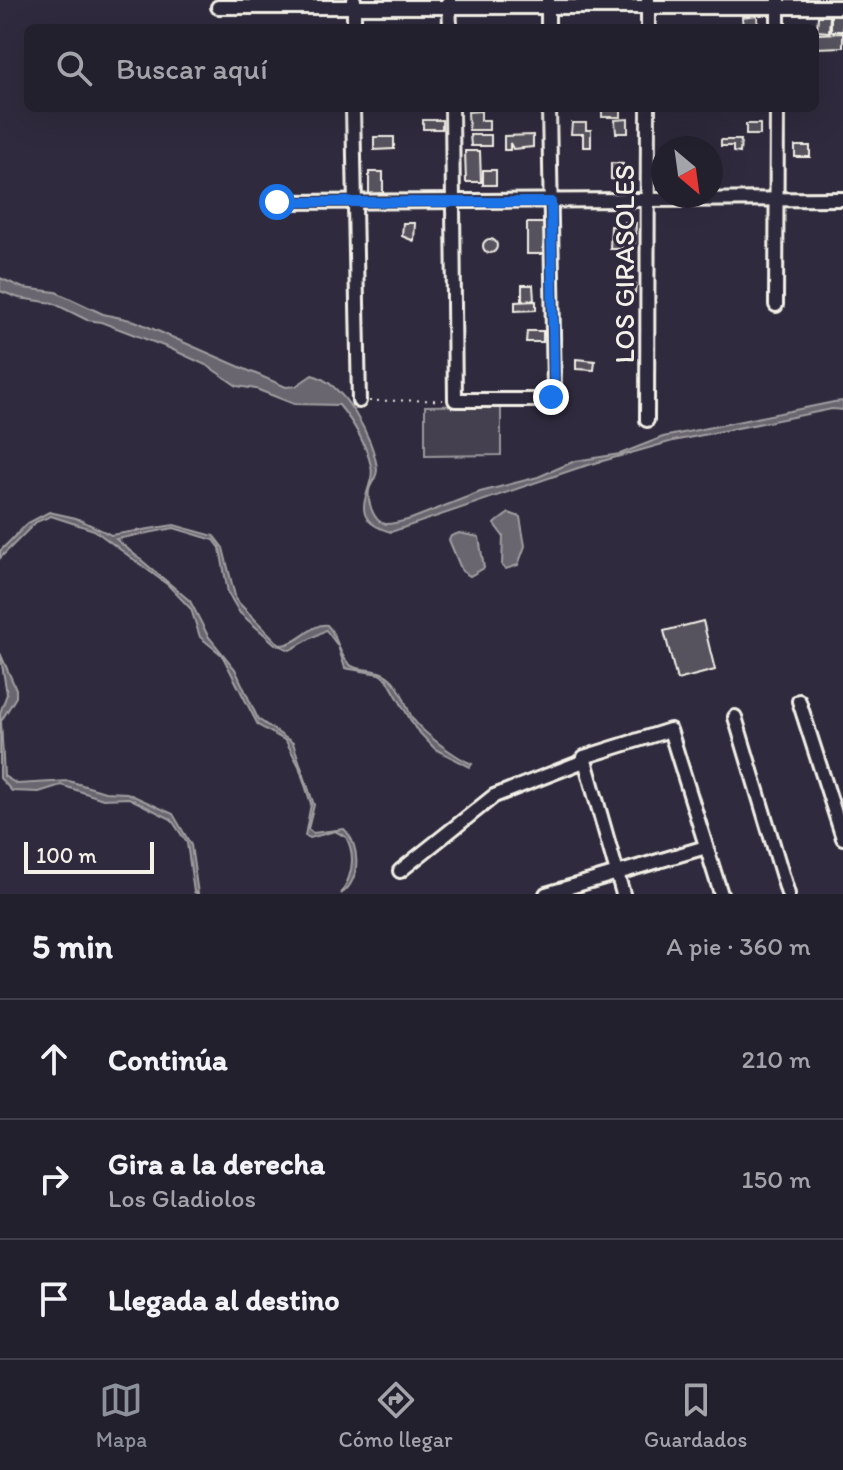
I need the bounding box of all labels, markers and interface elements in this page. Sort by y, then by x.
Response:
search box [24,24,819,112]
icon: search [52,46,96,90]
text: Buscar aquí [116,50,268,87]
north arrow [651,136,723,208]
street label: LOS GIRASOLES [607,164,641,364]
route start [259,184,295,220]
route end [533,379,569,415]
scale bar [24,838,154,874]
text: 100 m [36,842,97,869]
text: 5 min [32,926,113,967]
text: A pie · 360 m [666,930,811,962]
icon: ahead [32,1037,76,1081]
text: Continúa [108,1041,228,1078]
text: 210 m [742,1043,811,1075]
text: Gira a la derecha [108,1145,325,1182]
icon: right [32,1157,76,1201]
text: 150 m [742,1163,811,1195]
text: Los Gladiolos [108,1182,256,1214]
icon: arrive [32,1277,76,1321]
text: Llegada al destino [108,1281,340,1318]
tab: Mapa [96,1378,147,1453]
tab: Cómo llegar [339,1378,453,1453]
tab: Guardados [644,1378,747,1453]

